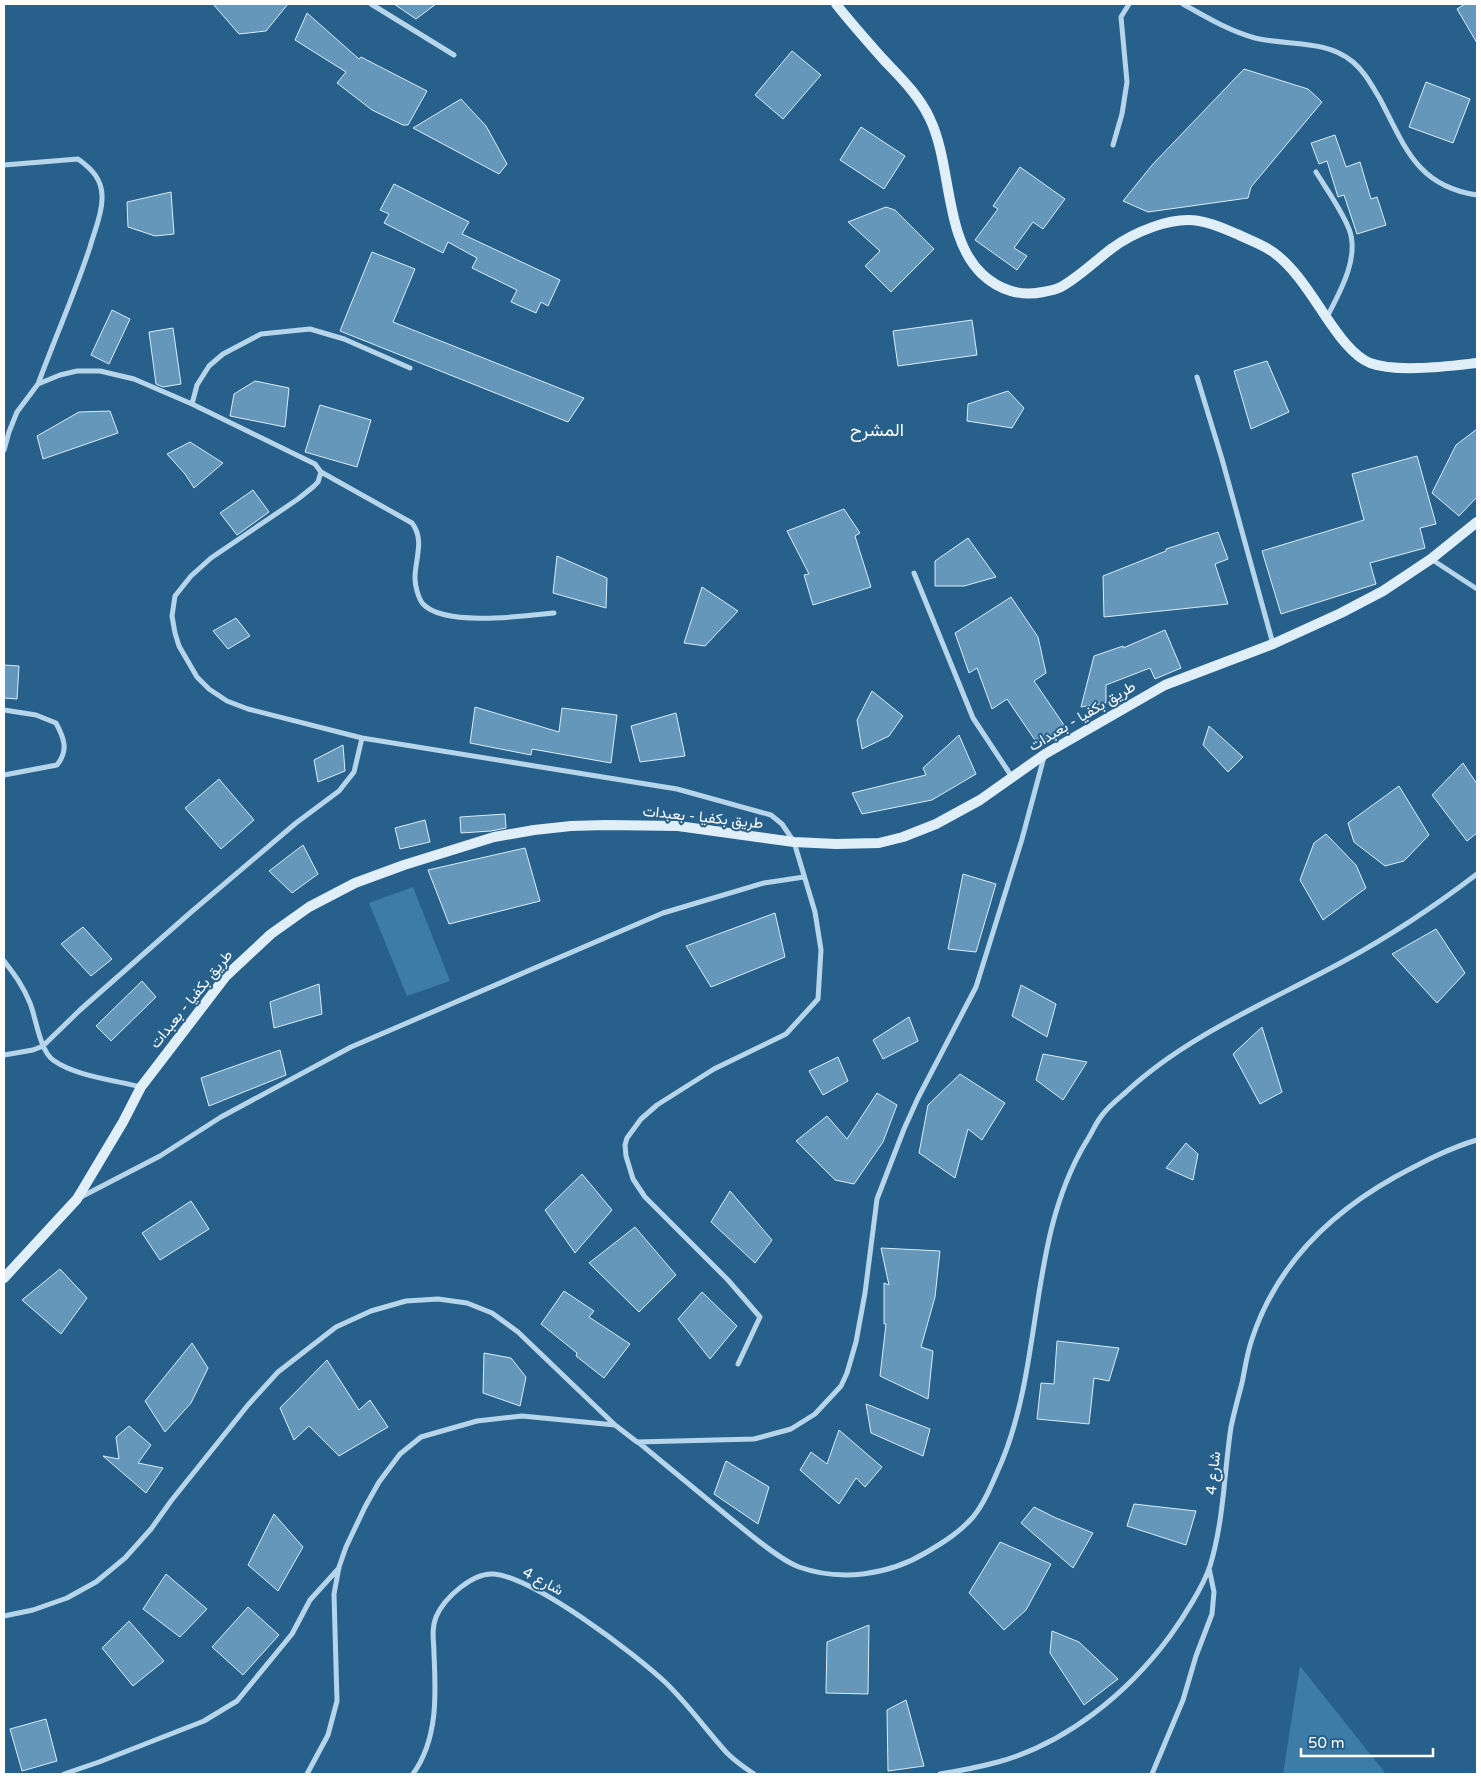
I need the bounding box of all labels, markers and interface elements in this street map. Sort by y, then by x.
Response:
district label: المشرح [850,419,904,442]
street label: طريق بكفيا - بعبدات [1025,677,1139,756]
street label: طريق بكفيا - بعبدات [642,802,764,833]
street label: طريق بكفيا - بعبدات [146,946,237,1052]
street label: شارع 4 [1202,1450,1226,1496]
street label: شارع 4 [519,1563,567,1601]
scale bar [1301,1726,1434,1758]
text: 50 m [1308,1734,1345,1752]

